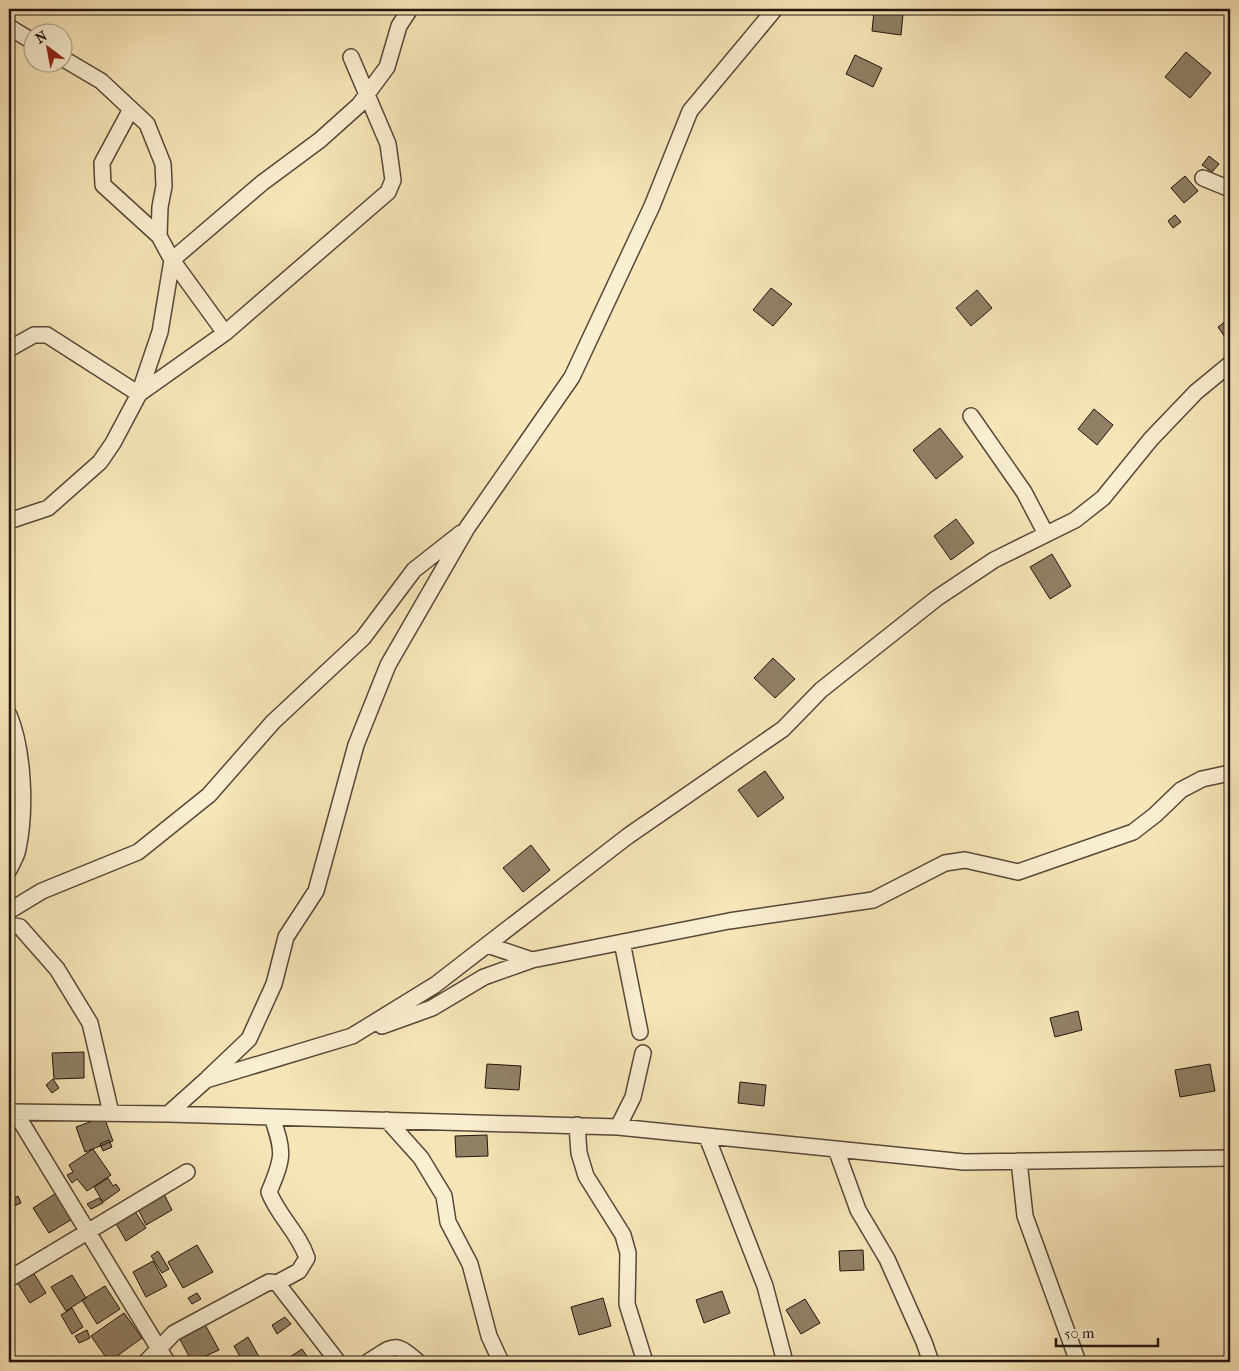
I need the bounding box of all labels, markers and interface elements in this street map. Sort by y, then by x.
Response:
north arrow [22,22,72,72]
text: N [32,27,51,47]
scale bar [1056,1316,1159,1348]
text: 50 m [1064,1324,1095,1342]

